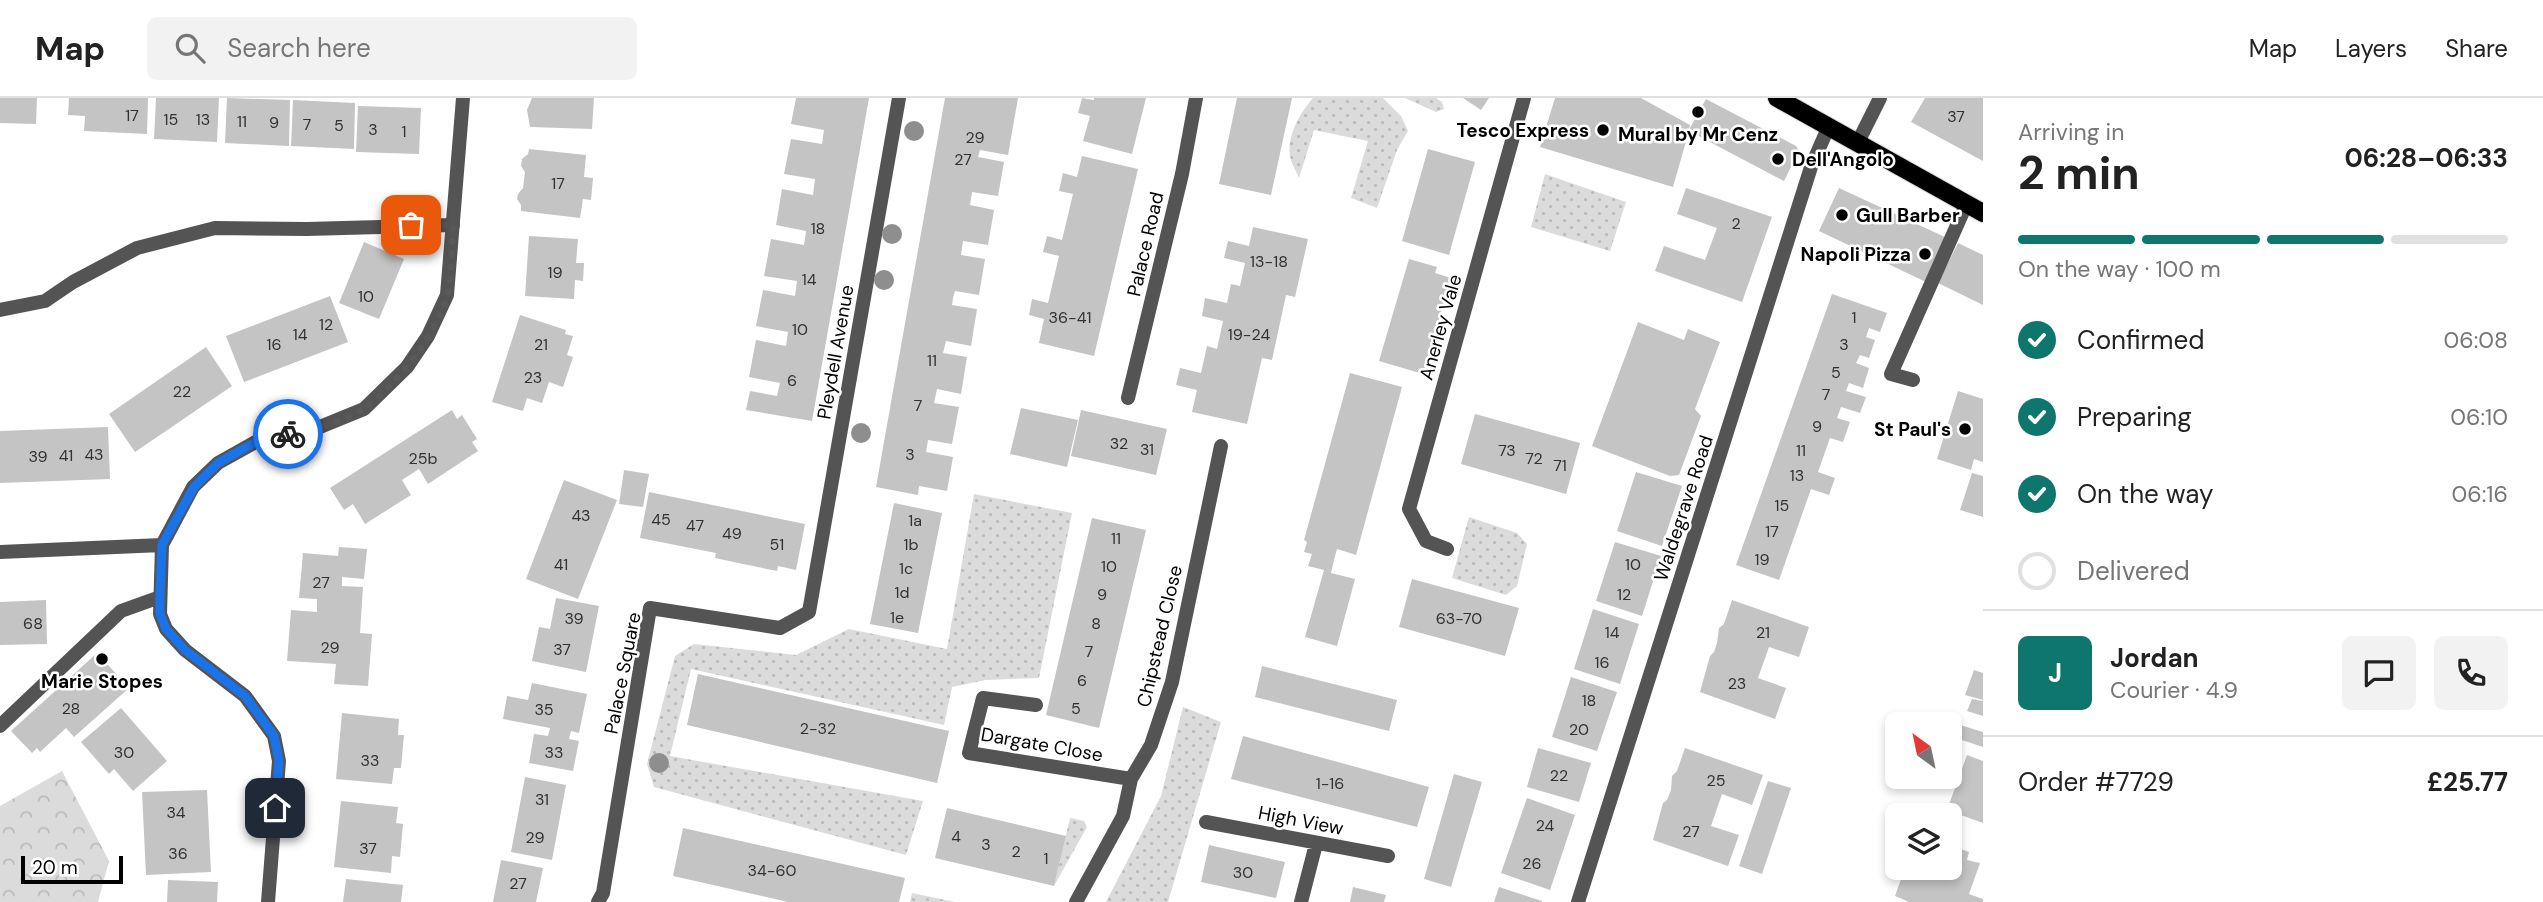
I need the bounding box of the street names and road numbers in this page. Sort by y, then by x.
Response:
street label: Palace Road [1121,189,1170,299]
street label: Anerley Vale [1413,271,1467,383]
street label: Pleydell Avenue [811,283,860,421]
street label: Waldegrave Road [1648,432,1719,584]
street label: Chipstead Close [1131,563,1188,709]
street label: Palace Square [598,610,647,736]
street label: Dargate Close [979,721,1105,768]
street label: High View [1256,800,1346,841]

